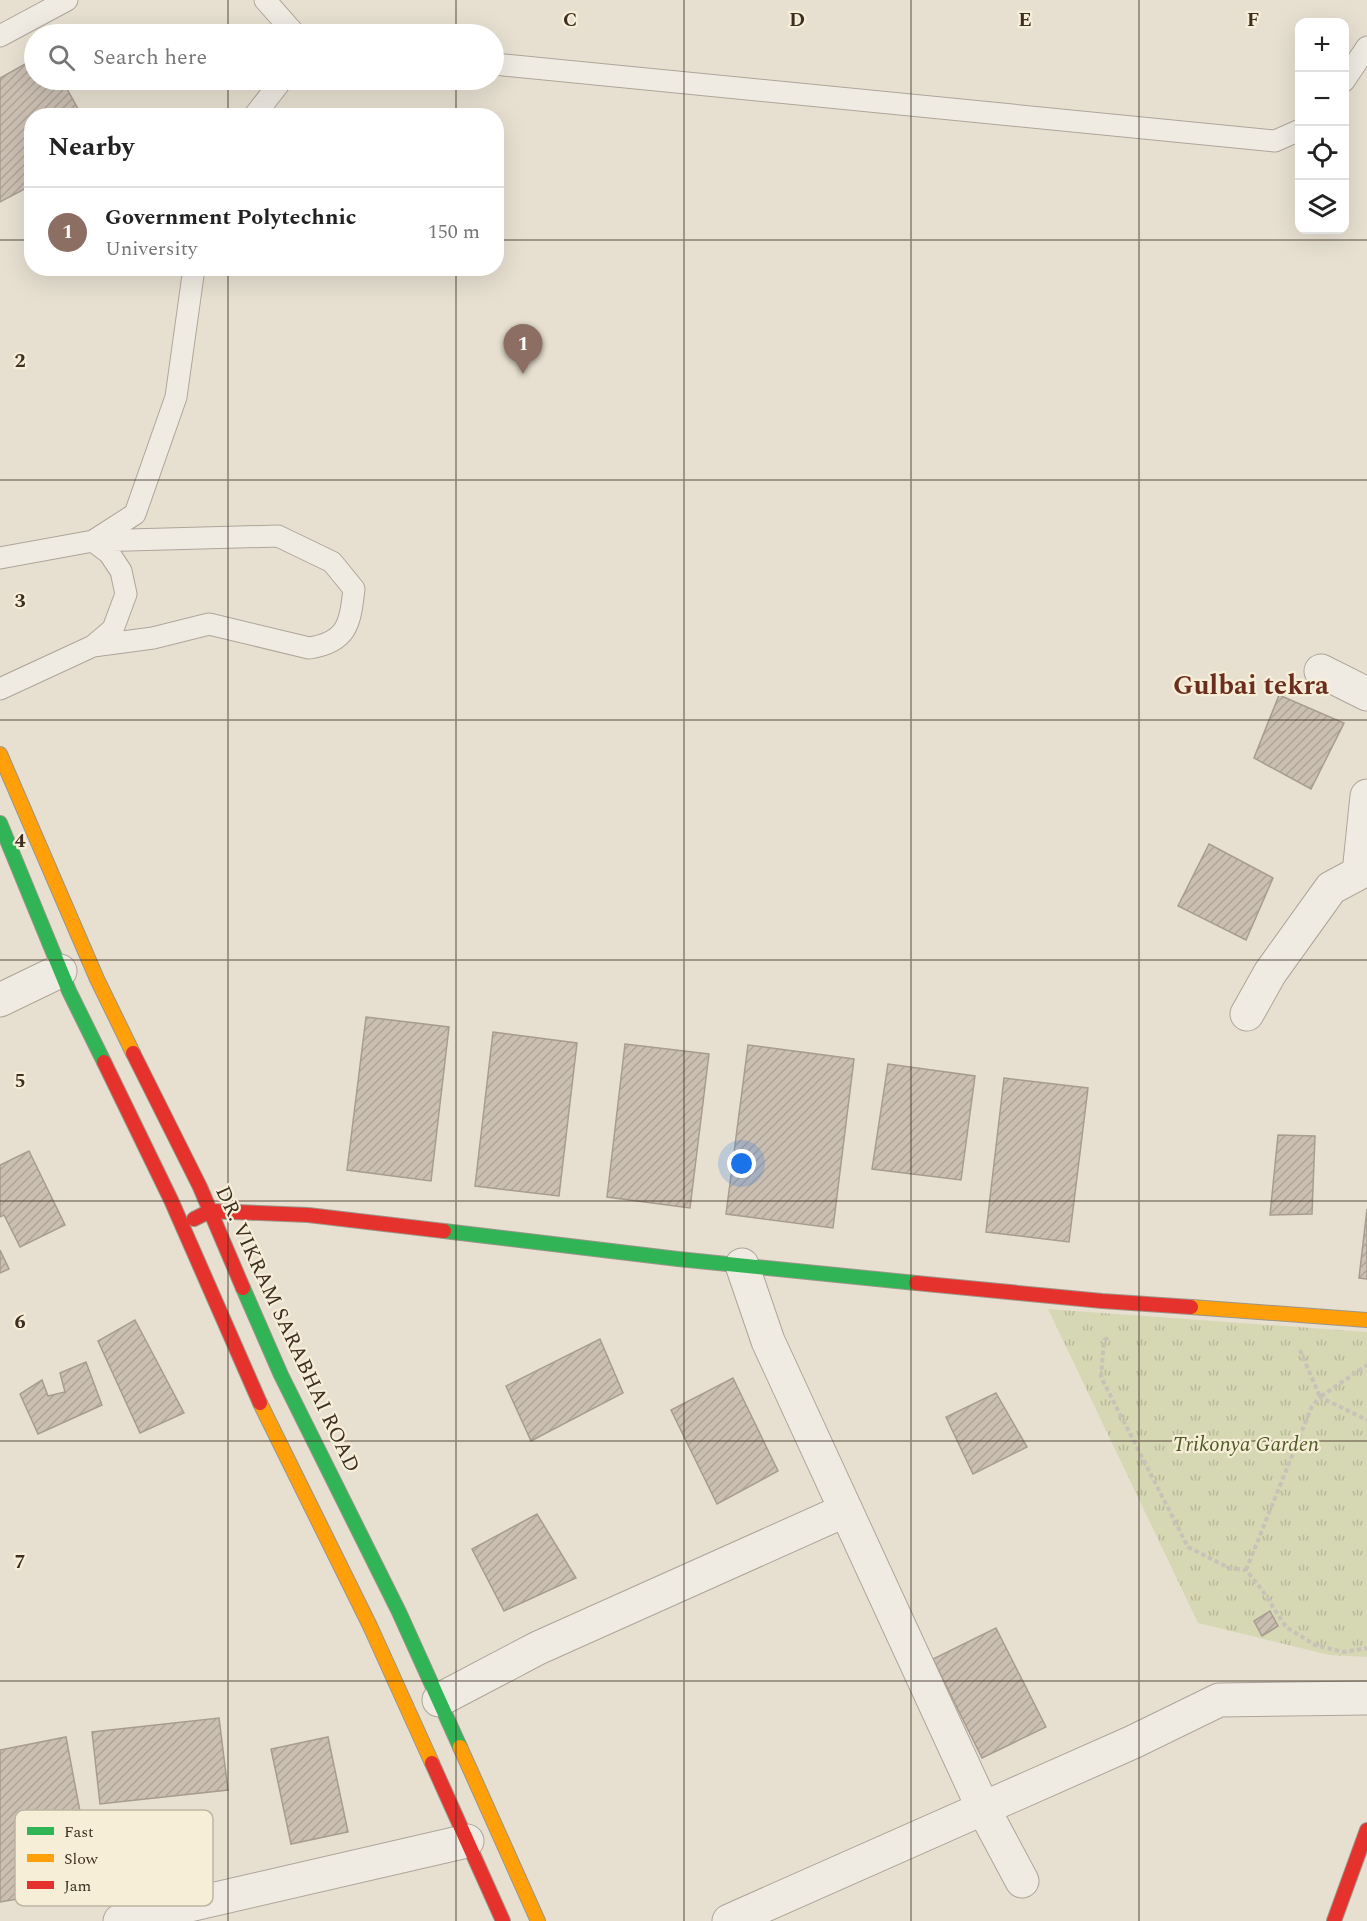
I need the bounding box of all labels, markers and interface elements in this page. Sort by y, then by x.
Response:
text: C [563,5,577,35]
text: D [789,5,805,35]
text: E [1018,5,1032,35]
text: F [1247,5,1259,35]
map controls [1295,18,1349,234]
button: + [1295,18,1349,72]
search box [24,24,504,90]
icon: search [45,41,78,74]
text: Search here [93,41,207,74]
button: − [1295,72,1349,126]
button: locate [1295,126,1349,180]
text: Nearby [48,127,134,167]
button: layers [1295,180,1349,234]
text: Government Polytechnic [105,201,356,234]
text: 1 [62,217,73,247]
text: 150 m [428,217,480,247]
text: University [105,234,197,264]
pin: 1 [504,324,542,374]
text: 2 [14,346,26,376]
text: 3 [14,586,26,616]
district label: Gulbai tekra [1173,665,1329,707]
text: 4 [14,826,26,856]
text: 5 [14,1066,26,1096]
your location [727,1149,756,1178]
street label: DR. VIKRAM SARABHAI ROAD [206,1181,368,1478]
text: 6 [14,1307,26,1337]
park label: Trikonya Garden [1173,1429,1319,1461]
text: 7 [14,1547,26,1577]
legend [15,1810,213,1906]
text: Fast [64,1820,94,1844]
text: Slow [64,1847,99,1871]
text: Jam [64,1874,92,1898]

